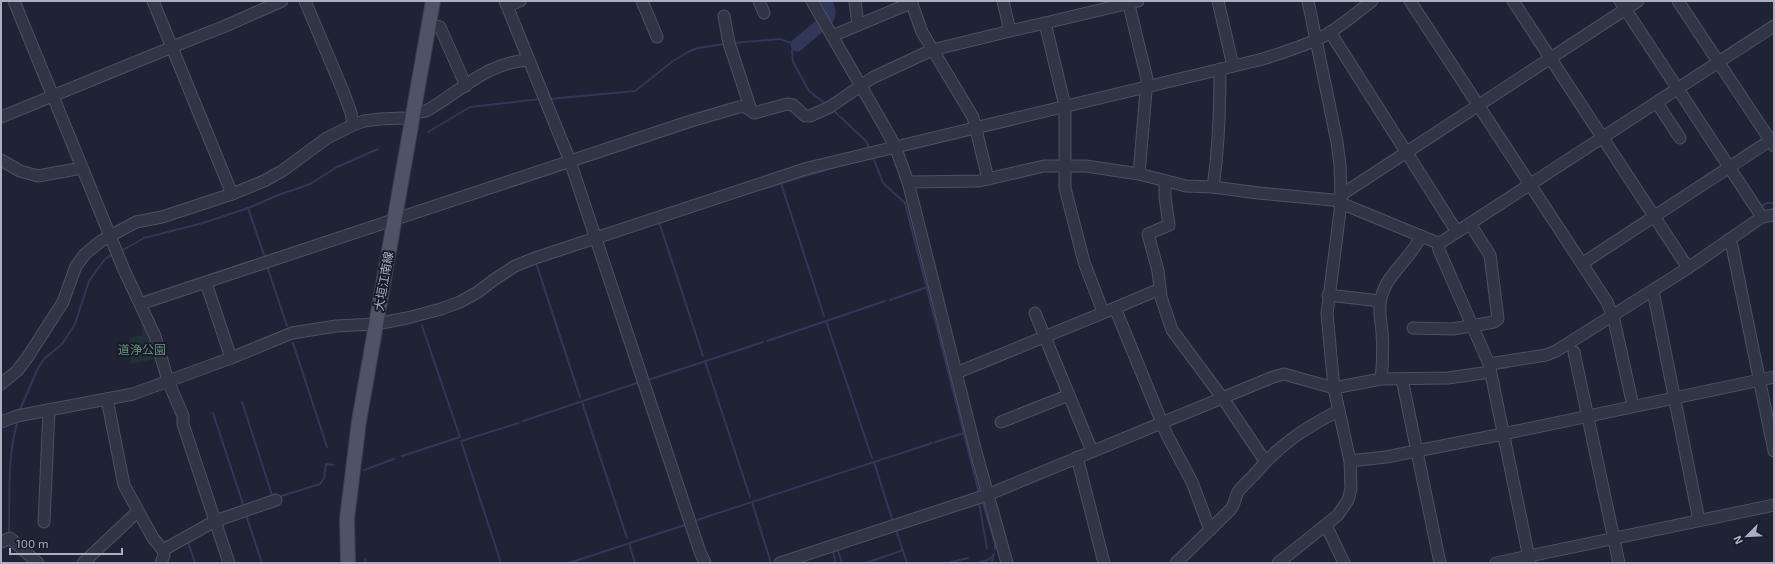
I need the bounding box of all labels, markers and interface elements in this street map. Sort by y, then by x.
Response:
street label: 大垣江南線 [371,250,395,312]
park label: 道浄公園 [118,342,166,356]
north arrow [1727,516,1767,556]
scale bar [10,530,122,556]
text: N [1730,534,1745,547]
text: 100 m [16,536,48,550]

